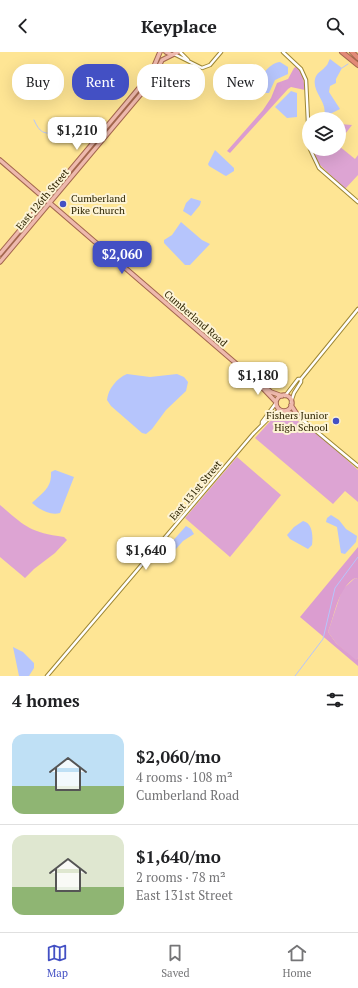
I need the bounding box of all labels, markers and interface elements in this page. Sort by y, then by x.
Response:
text: Keyplace [141,14,217,38]
icon: back [12,15,34,37]
icon: search [324,15,346,37]
chip: Buy [12,64,64,100]
chip: Rent [72,64,129,100]
chip: Filters [137,64,205,100]
chip: New [213,64,268,100]
map controls [302,112,346,156]
button: layers [302,112,346,156]
pin: $1,210 [44,117,110,151]
text: $1,210 [57,121,97,139]
street label: East 126th Street [13,166,72,233]
place label: Cumberland Pike Church [71,192,126,217]
marker: Cumberland Pike Church [58,199,68,209]
pin: $2,060 [89,241,155,275]
text: $2,060 [102,245,142,263]
street label: Cumberland Road [161,287,230,350]
pin: $1,180 [225,362,291,396]
text: $1,180 [238,366,278,384]
place label: Fishers Junior High School [266,409,328,434]
marker: Fishers Junior High School [331,416,341,426]
street label: East 131st Street [166,457,224,523]
pin: $1,640 [113,537,179,571]
text: $1,640 [126,541,166,559]
text: 4 homes [12,689,80,712]
icon: filters [324,689,346,711]
text: $2,060/mo [136,745,221,768]
icon: home [44,750,92,798]
text: 4 rooms · 108 m² [136,768,233,786]
text: Cumberland Road [136,786,239,804]
text: $1,640/mo [136,845,221,868]
icon: home [44,851,92,899]
text: 2 rooms · 78 m² [136,868,226,886]
text: East 131st Street [136,886,233,904]
tab: Map [46,942,68,980]
tab: Saved [161,942,190,980]
tab: Home [282,942,312,980]

